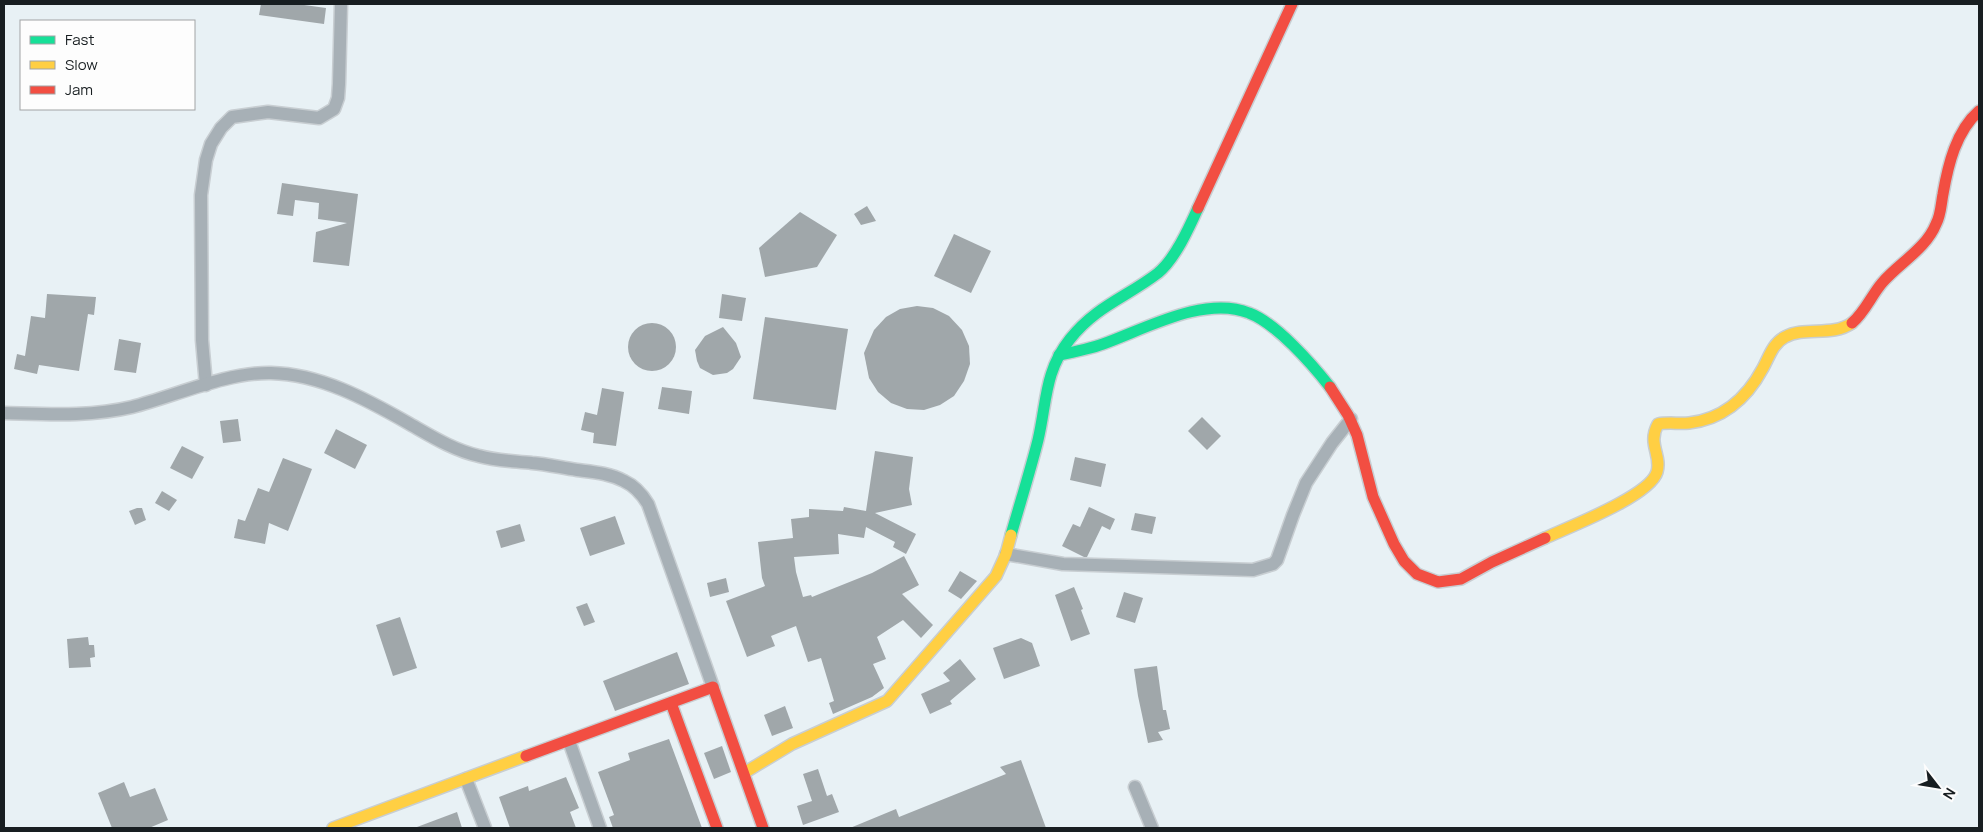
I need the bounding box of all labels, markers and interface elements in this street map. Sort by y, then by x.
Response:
legend [20,20,195,110]
text: Fast [65,29,94,50]
text: Slow [65,54,98,75]
text: Jam [65,79,93,100]
north arrow [1913,762,1963,812]
text: N [1939,785,1960,803]

